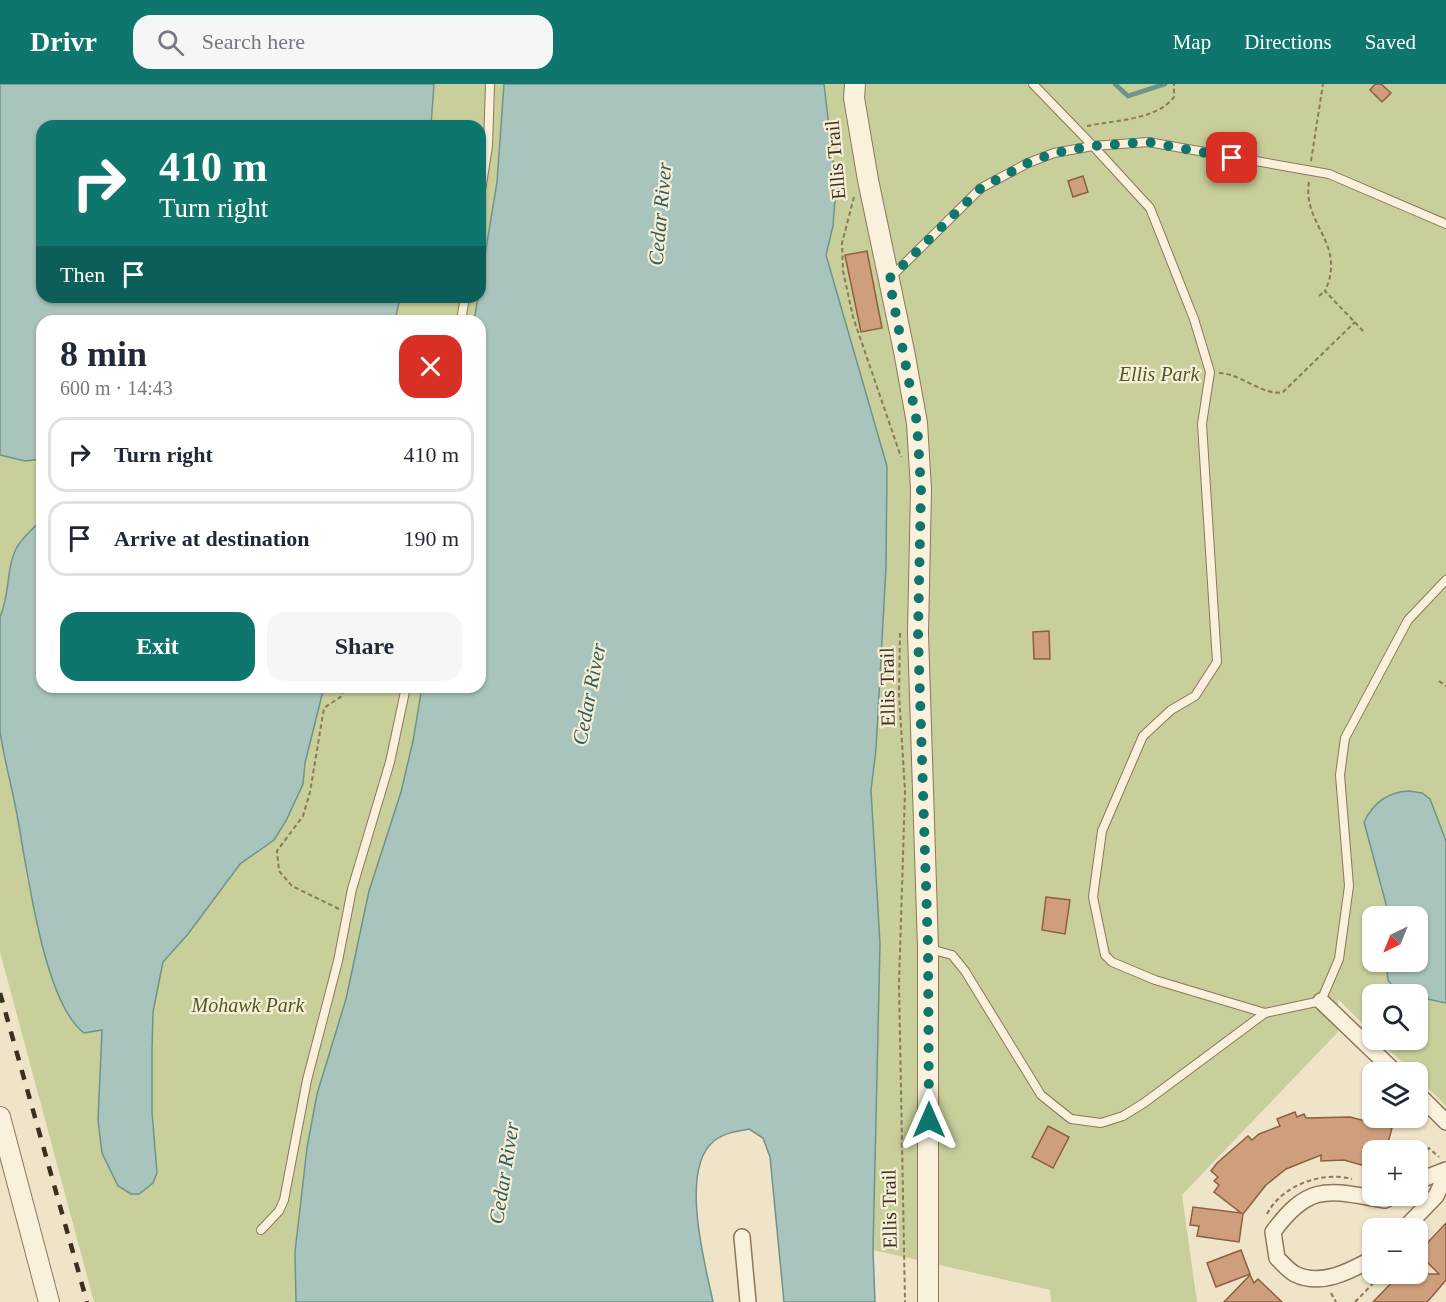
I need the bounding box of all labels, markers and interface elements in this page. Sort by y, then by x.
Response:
search box [133,15,553,69]
text: Drivr [30,26,97,57]
icon: search [154,26,187,59]
text: Search here [202,29,305,54]
text: Map [1173,30,1211,54]
text: Directions [1244,30,1332,54]
text: Saved [1365,30,1416,54]
street label: Ellis Trail [821,119,849,201]
pin [1206,132,1257,183]
icon: arrive [1215,141,1248,174]
icon: right [60,144,138,222]
text: 410 m [159,144,268,190]
water label: Cedar River [644,161,677,266]
text: Turn right [159,193,268,223]
icon: arrive [117,258,150,291]
text: Then [60,262,105,287]
text: 8 min [60,334,147,374]
button: close [399,335,462,398]
park label: Ellis Park [1118,363,1200,385]
text: 600 m · 14:43 [60,377,173,399]
icon: right [63,438,96,471]
text: Turn right [114,442,213,467]
text: 410 m [403,442,459,467]
icon: arrive [63,522,96,555]
text: Arrive at destination [114,526,310,551]
text: 190 m [403,526,459,551]
button: Exit [60,612,255,681]
button: Share [267,612,462,681]
water label: Cedar River [567,640,611,747]
street label: Ellis Trail [875,647,899,727]
north arrow [1362,906,1428,972]
map controls [1362,906,1428,1284]
button: search [1362,984,1428,1050]
park label: Mohawk Park [191,994,305,1016]
button: layers [1362,1062,1428,1128]
position arrow [897,1088,961,1152]
water label: Cedar River [484,1119,524,1226]
button: + [1362,1140,1428,1206]
street label: Ellis Trail [877,1169,901,1249]
button: − [1362,1218,1428,1284]

